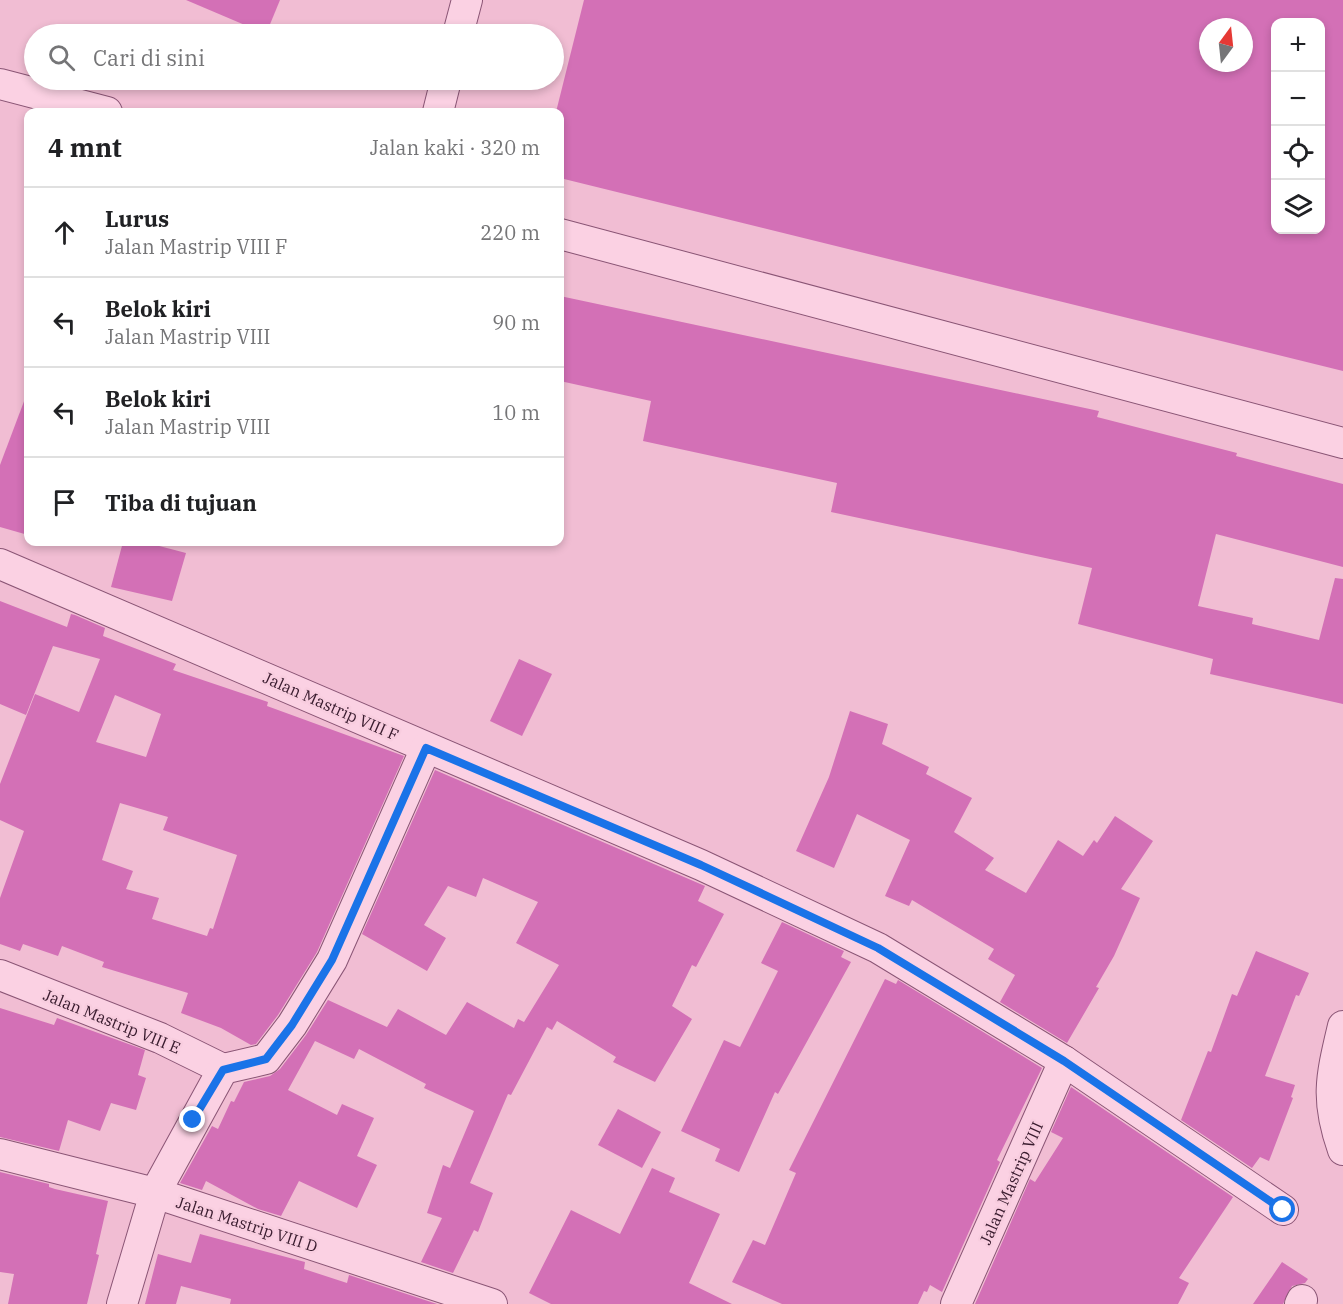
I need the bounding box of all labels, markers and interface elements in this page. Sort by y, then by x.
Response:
north arrow [1199,18,1253,72]
map controls [1271,18,1325,234]
button: + [1271,18,1325,72]
search box [24,24,564,90]
icon: search [45,41,78,74]
text: Cari di sini [93,43,205,72]
button: − [1271,72,1325,126]
button: locate [1271,126,1325,180]
text: 4 mnt [48,130,122,164]
text: Jalan kaki · 320 m [370,134,540,161]
button: layers [1271,180,1325,234]
text: Lurus [105,204,169,233]
icon: ahead [48,216,81,249]
text: 220 m [480,219,540,246]
text: Jalan Mastrip VIII F [105,233,288,260]
text: Belok kiri [105,294,211,323]
icon: left [48,306,81,339]
text: 90 m [492,309,540,336]
text: Jalan Mastrip VIII [105,323,270,350]
text: Belok kiri [105,384,211,413]
icon: left [48,396,81,429]
text: 10 m [492,399,540,426]
text: Jalan Mastrip VIII [105,413,270,440]
icon: arrive [48,486,81,519]
text: Tiba di tujuan [105,488,257,517]
street label: Jalan Mastrip VIII F [260,667,402,745]
street label: Jalan Mastrip VIII E [40,984,184,1058]
route end [179,1106,205,1132]
street label: Jalan Mastrip VIII [975,1118,1047,1248]
street label: Jalan Mastrip VIII D [174,1192,320,1256]
route start [1269,1196,1295,1222]

